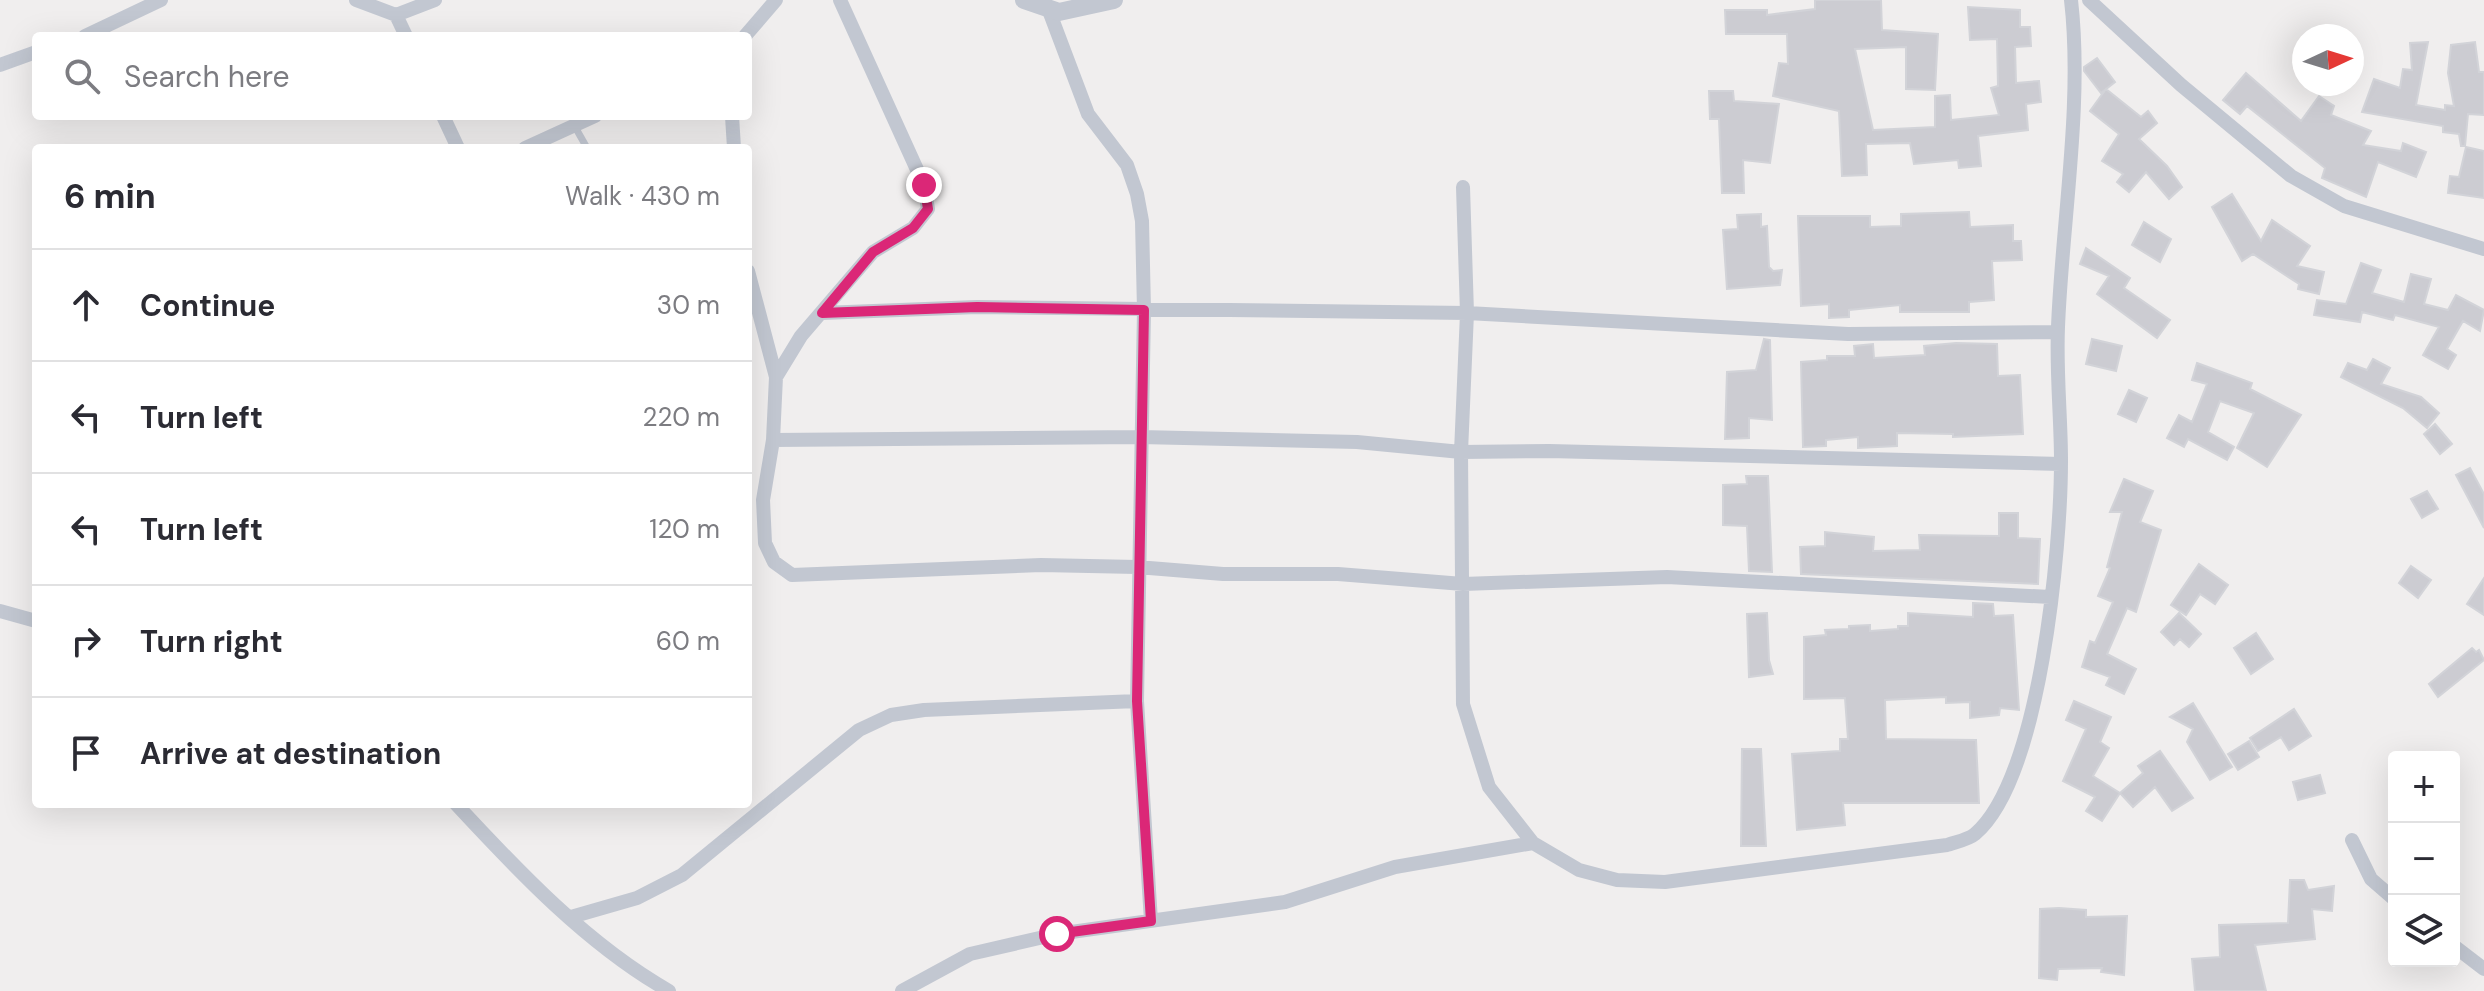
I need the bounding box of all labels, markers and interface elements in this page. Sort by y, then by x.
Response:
north arrow [2292,24,2364,96]
search box [32,32,752,120]
icon: search [60,54,104,98]
text: Search here [124,57,290,96]
route end [906,167,942,203]
text: 6 min [64,174,156,219]
text: Walk · 430 m [565,179,720,213]
icon: ahead [64,283,108,327]
text: Continue [140,286,275,325]
text: 30 m [657,288,720,322]
icon: left [64,395,108,439]
text: Turn left [140,398,263,437]
text: 220 m [642,400,720,434]
icon: left [64,507,108,551]
text: Turn left [140,510,263,549]
text: 120 m [649,512,720,546]
icon: right [64,619,108,663]
text: Turn right [140,622,283,661]
text: 60 m [656,624,720,658]
icon: arrive [64,731,108,775]
text: Arrive at destination [140,734,441,773]
map controls [2388,751,2460,967]
button: + [2388,751,2460,823]
button: − [2388,823,2460,895]
button: layers [2388,895,2460,967]
route start [1039,916,1075,952]

